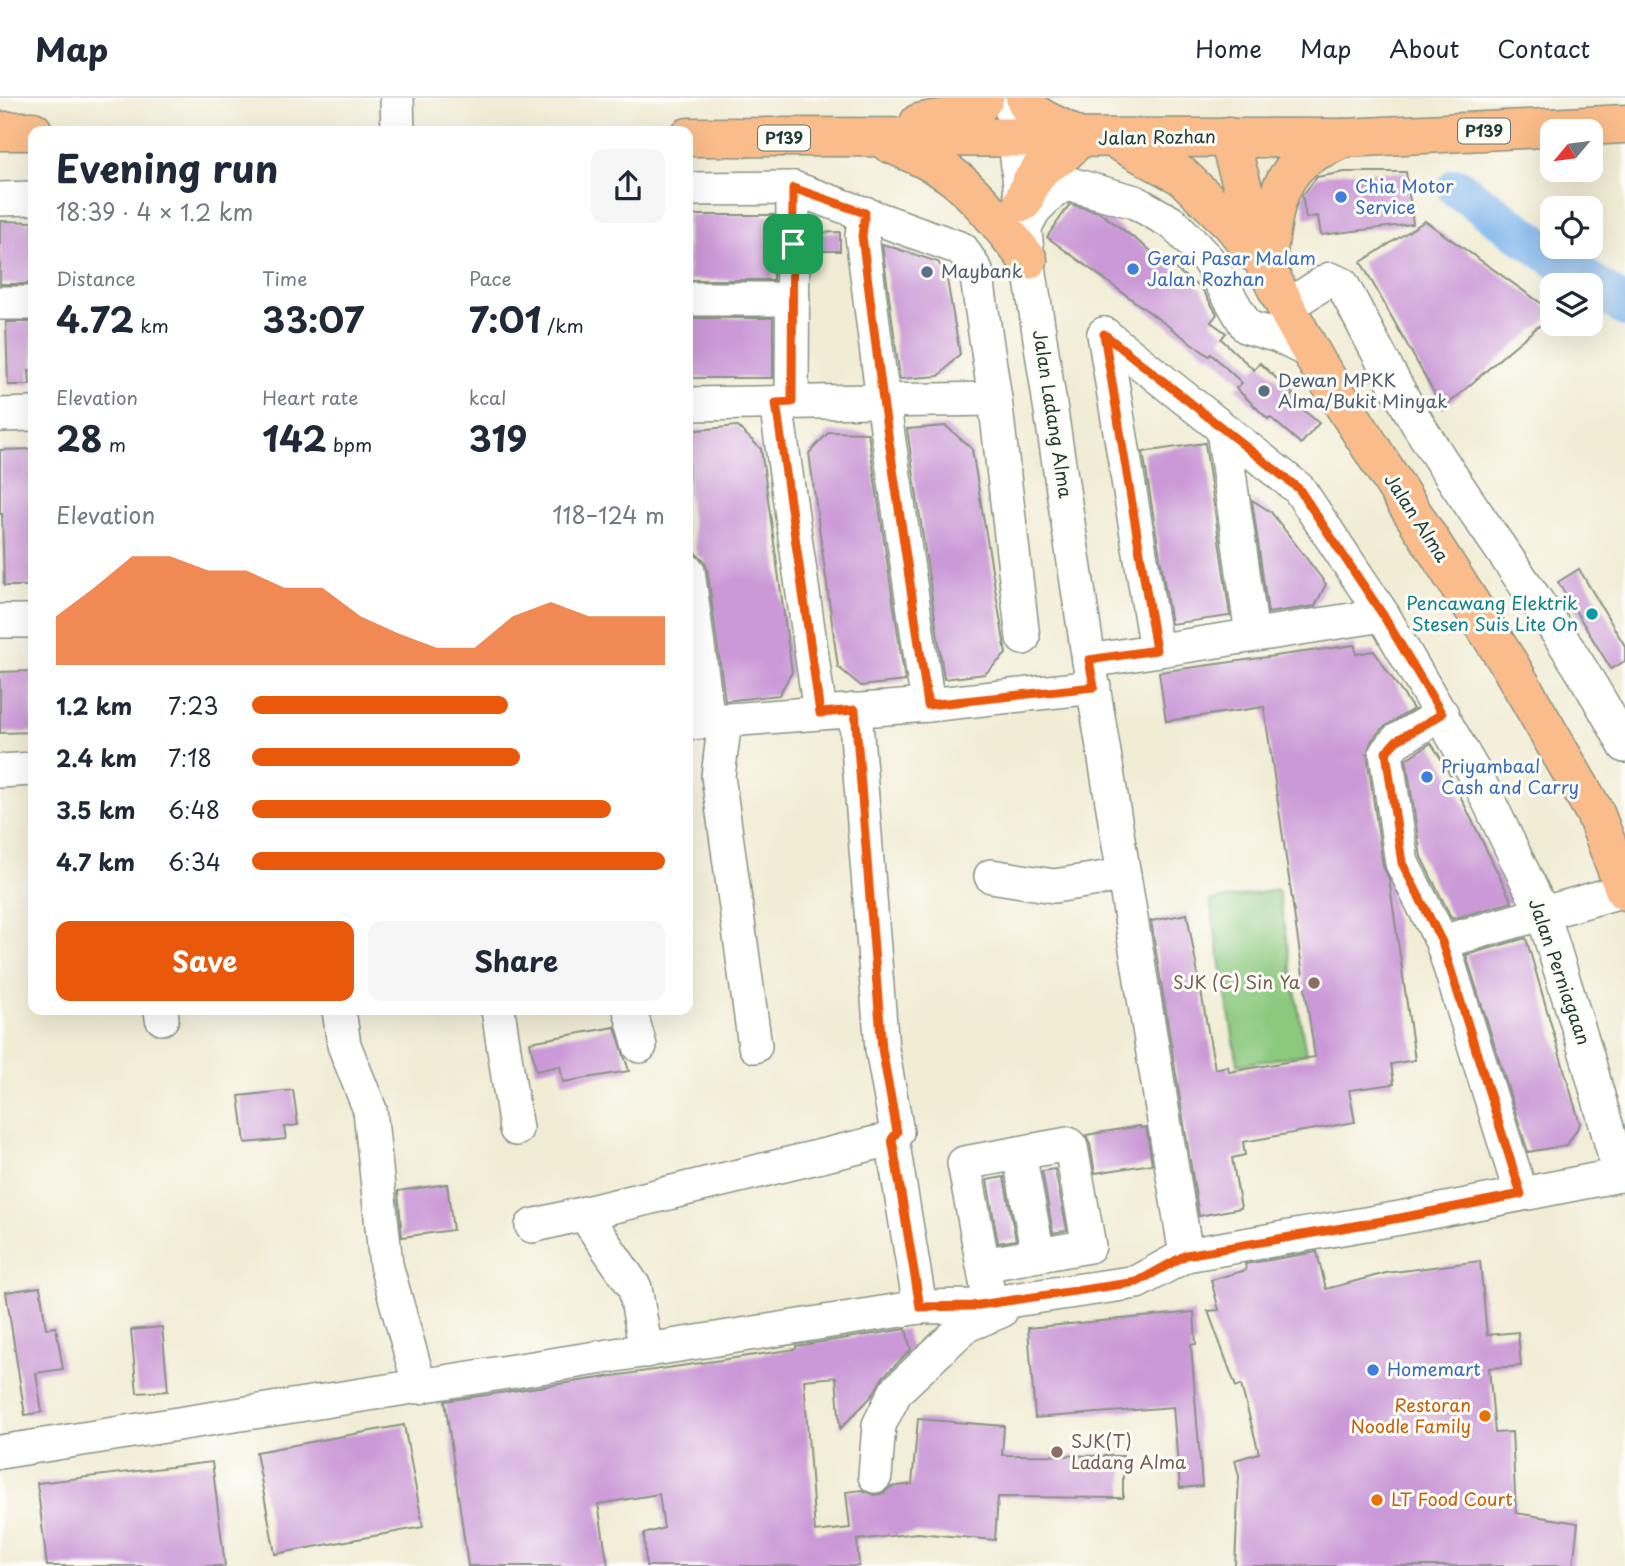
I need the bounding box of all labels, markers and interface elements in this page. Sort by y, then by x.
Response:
text: Map [35,23,108,73]
text: Home [1195,30,1262,66]
text: Map [1300,30,1351,66]
text: About [1389,30,1459,66]
text: Contact [1497,30,1590,66]
road number: P139 [1458,118,1510,144]
north arrow [1540,119,1603,182]
map controls [1540,119,1603,336]
street label: Jalan Rozhan [1098,122,1216,151]
road number: P139 [758,126,810,150]
text: Evening run [56,139,278,196]
button: share [591,149,665,223]
place label: Chia Motor Service [1355,172,1454,220]
marker: Chia Motor Service [1333,189,1349,205]
text: 18:39 · 4 × 1.2 km [56,194,253,229]
button: locate [1540,196,1603,259]
pin [763,214,823,274]
icon: arrive [774,225,812,263]
place label: Gerai Pasar Malam Jalan Rozhan [1147,244,1316,292]
place label: Maybank [941,257,1023,284]
marker: Gerai Pasar Malam Jalan Rozhan [1125,261,1141,277]
text: Distance [56,264,136,292]
text: Time [262,264,307,292]
text: Pace [469,264,512,292]
marker: Maybank [919,264,935,280]
button: layers [1540,273,1603,336]
text: 4.72 [56,292,134,345]
text: 33:07 [262,292,364,345]
text: 7:01 [469,292,541,345]
text: km [134,311,169,339]
text: /km [541,311,584,339]
street label: Jalan Ladang Alma [1027,328,1080,500]
place label: Dewan MPKK Alma/Bukit Minyak [1278,366,1448,414]
text: Elevation [56,383,138,411]
text: Heart rate [262,383,358,411]
text: kcal [469,383,507,411]
marker: Dewan MPKK Alma/Bukit Minyak [1256,383,1272,399]
text: 28 [56,411,103,464]
text: 142 [262,411,327,464]
text: 319 [469,411,527,464]
text: m [103,430,126,458]
text: bpm [327,430,372,458]
street label: Jalan Alma [1378,467,1457,568]
text: Elevation [56,497,155,532]
text: 118–124 m [552,497,665,532]
place label: Pencawang Elektrik Stesen Suis Lite On [1406,589,1578,637]
marker: Pencawang Elektrik Stesen Suis Lite On [1584,606,1600,622]
text: 1.2 km [56,688,132,723]
text: 7:23 [168,688,218,723]
text: 2.4 km [56,740,137,775]
text: 7:18 [168,740,212,775]
place label: Priyambaal Cash and Carry [1441,752,1579,800]
marker: Priyambaal Cash and Carry [1419,769,1435,785]
text: 3.5 km [56,792,136,827]
text: 6:48 [168,792,220,827]
text: 4.7 km [56,844,135,879]
text: 6:34 [168,844,221,879]
street label: Jalan Perniagaan [1523,895,1598,1048]
button: Save [56,921,354,1001]
button: Share [368,921,665,1001]
place label: SJK (C) Sin Ya [1173,968,1301,995]
marker: SJK (C) Sin Ya [1306,975,1322,991]
place label: Homemart [1387,1355,1480,1382]
marker: Homemart [1365,1362,1381,1378]
place label: Restoran Noodle Family [1351,1391,1471,1439]
marker: Restoran Noodle Family [1477,1408,1493,1424]
place label: SJK(T) Ladang Alma [1071,1427,1187,1475]
marker: SJK(T) Ladang Alma [1049,1444,1065,1460]
place label: LT Food Court [1391,1485,1512,1512]
marker: LT Food Court [1369,1492,1385,1508]

